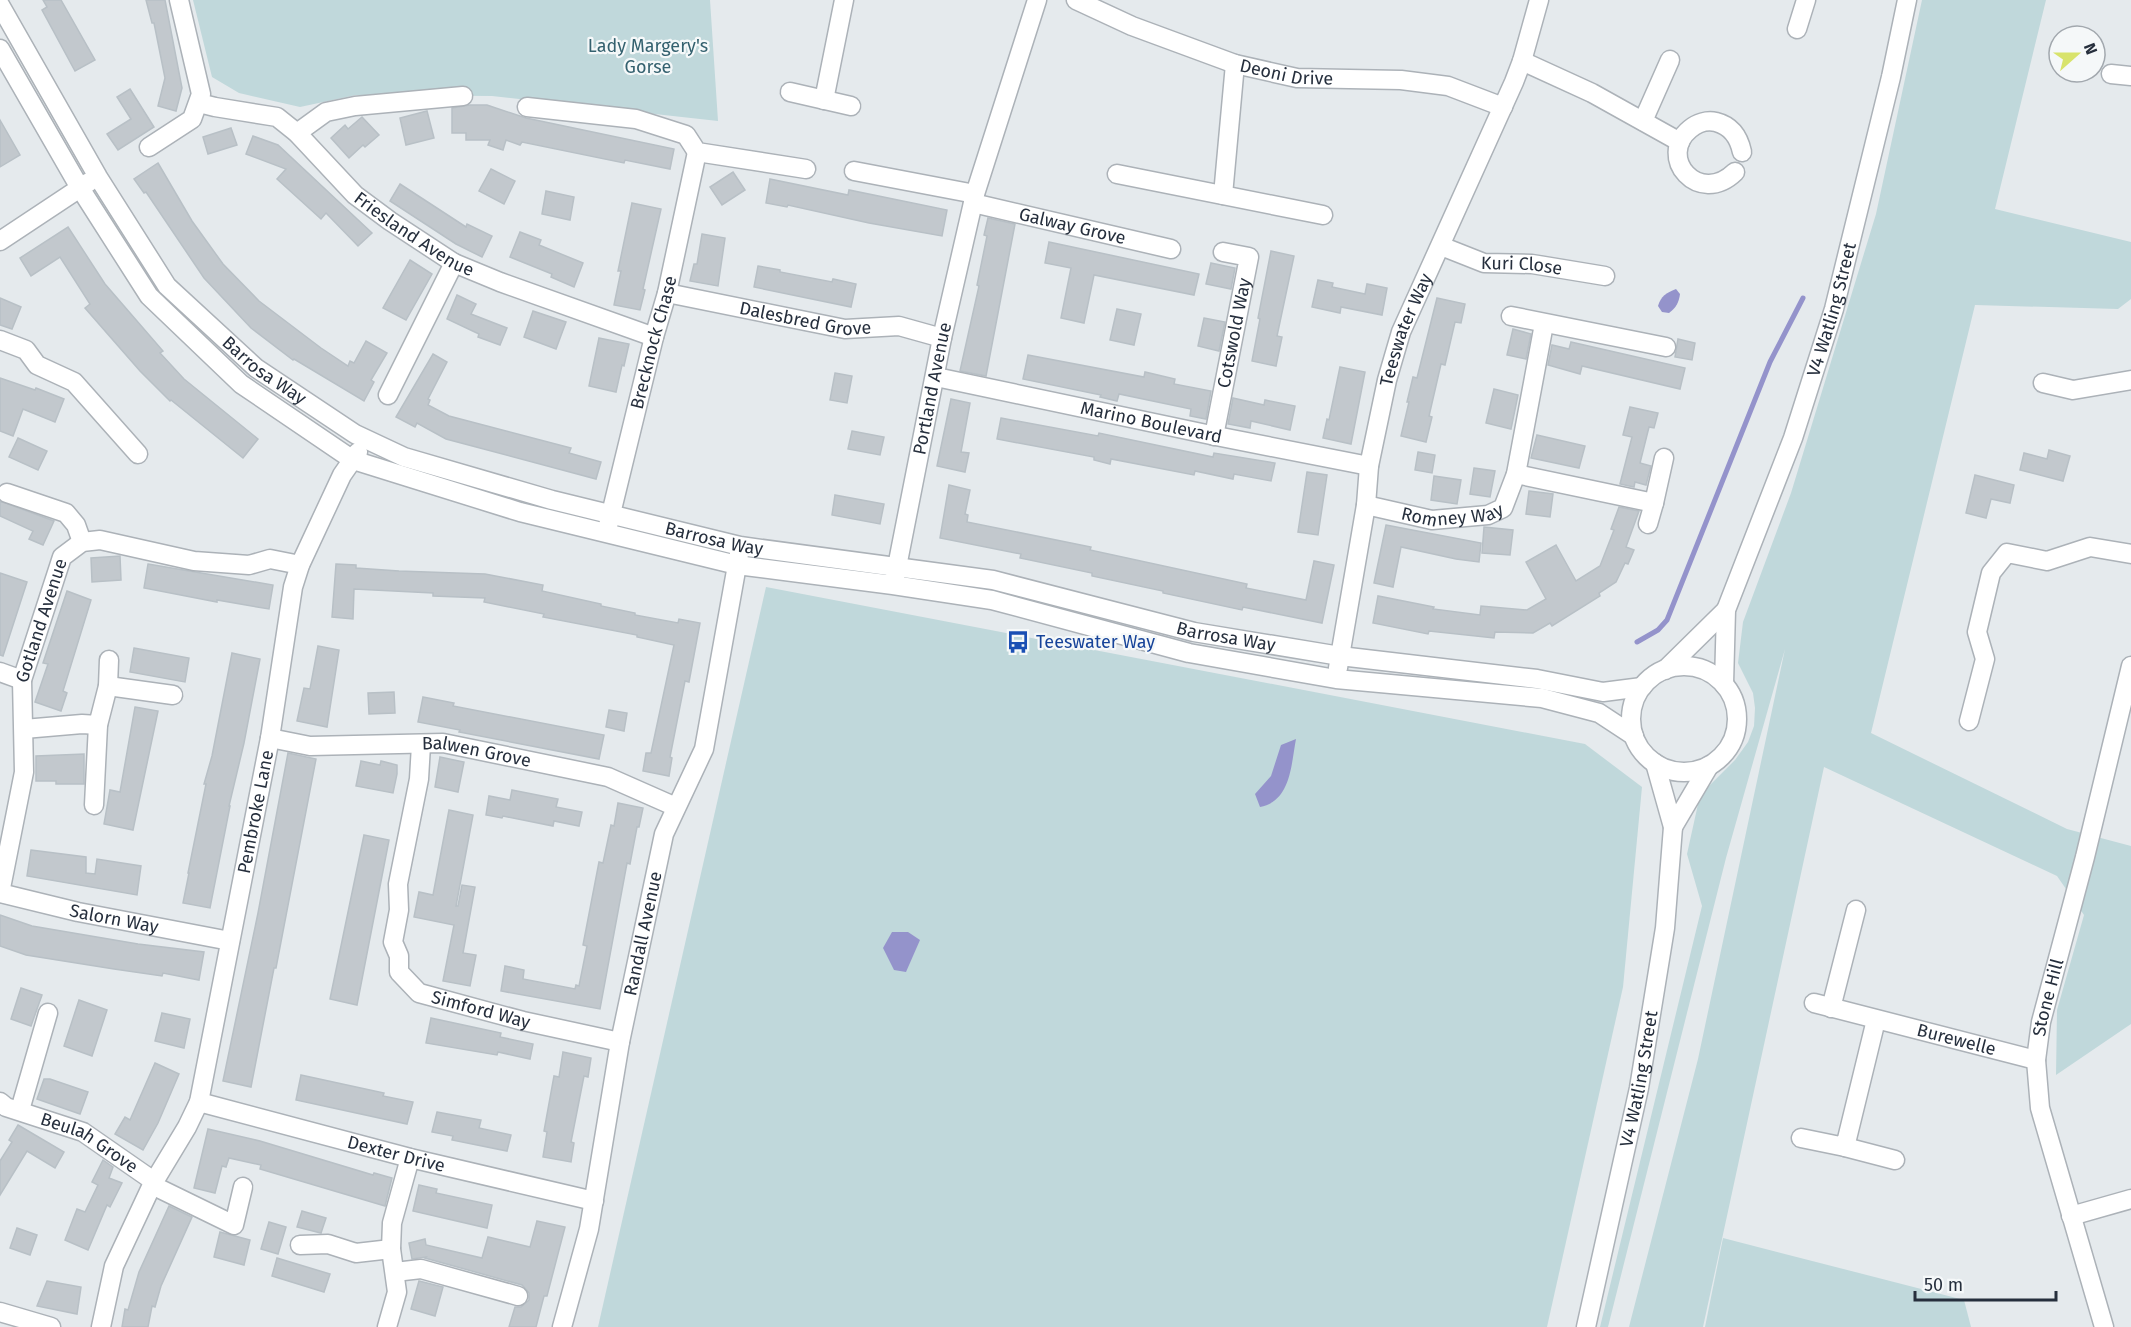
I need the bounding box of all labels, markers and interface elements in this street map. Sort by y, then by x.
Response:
north arrow [2047,24,2107,84]
park label: Lady Margery's Gorse [588,35,708,78]
text: N [2080,40,2101,57]
street label: Deoni Drive [1238,54,1333,90]
street label: Friesland Avenue [350,187,477,281]
street label: Galway Grove [1017,203,1128,249]
street label: V4 Watling Street [1802,240,1861,379]
street label: Kuri Close [1481,252,1564,280]
street label: Teeswater Way [1375,270,1437,388]
street label: Brecknock Chase [626,274,681,412]
street label: Cotswold Way [1213,276,1256,390]
street label: Dalesbred Grove [737,297,872,340]
street label: Portland Avenue [908,320,956,457]
street label: Barrosa Way [218,331,311,409]
street label: Marino Boulevard [1078,397,1224,448]
street label: Romney Way [1399,498,1507,532]
street label: Barrosa Way [663,517,765,560]
street label: Gotland Avenue [11,556,72,685]
street label: Barrosa Way [1174,617,1277,656]
bus stop icon: Teeswater Way [1005,629,1031,655]
place label: Teeswater Way [1036,631,1155,653]
street label: Balwen Grove [422,732,533,772]
street label: Pembroke Lane [233,748,278,875]
street label: Randall Avenue [619,869,667,998]
street label: Salorn Way [67,899,161,938]
street label: Stone Hill [2028,956,2068,1038]
street label: Simford Way [429,986,532,1033]
street label: V4 Watling Street [1615,1008,1663,1149]
street label: Burewelle [1915,1019,1998,1060]
street label: Beulah Grove [38,1108,142,1178]
street label: Dexter Drive [345,1131,447,1177]
scale bar [1915,1264,2056,1302]
text: 50 m [1924,1274,1963,1296]

